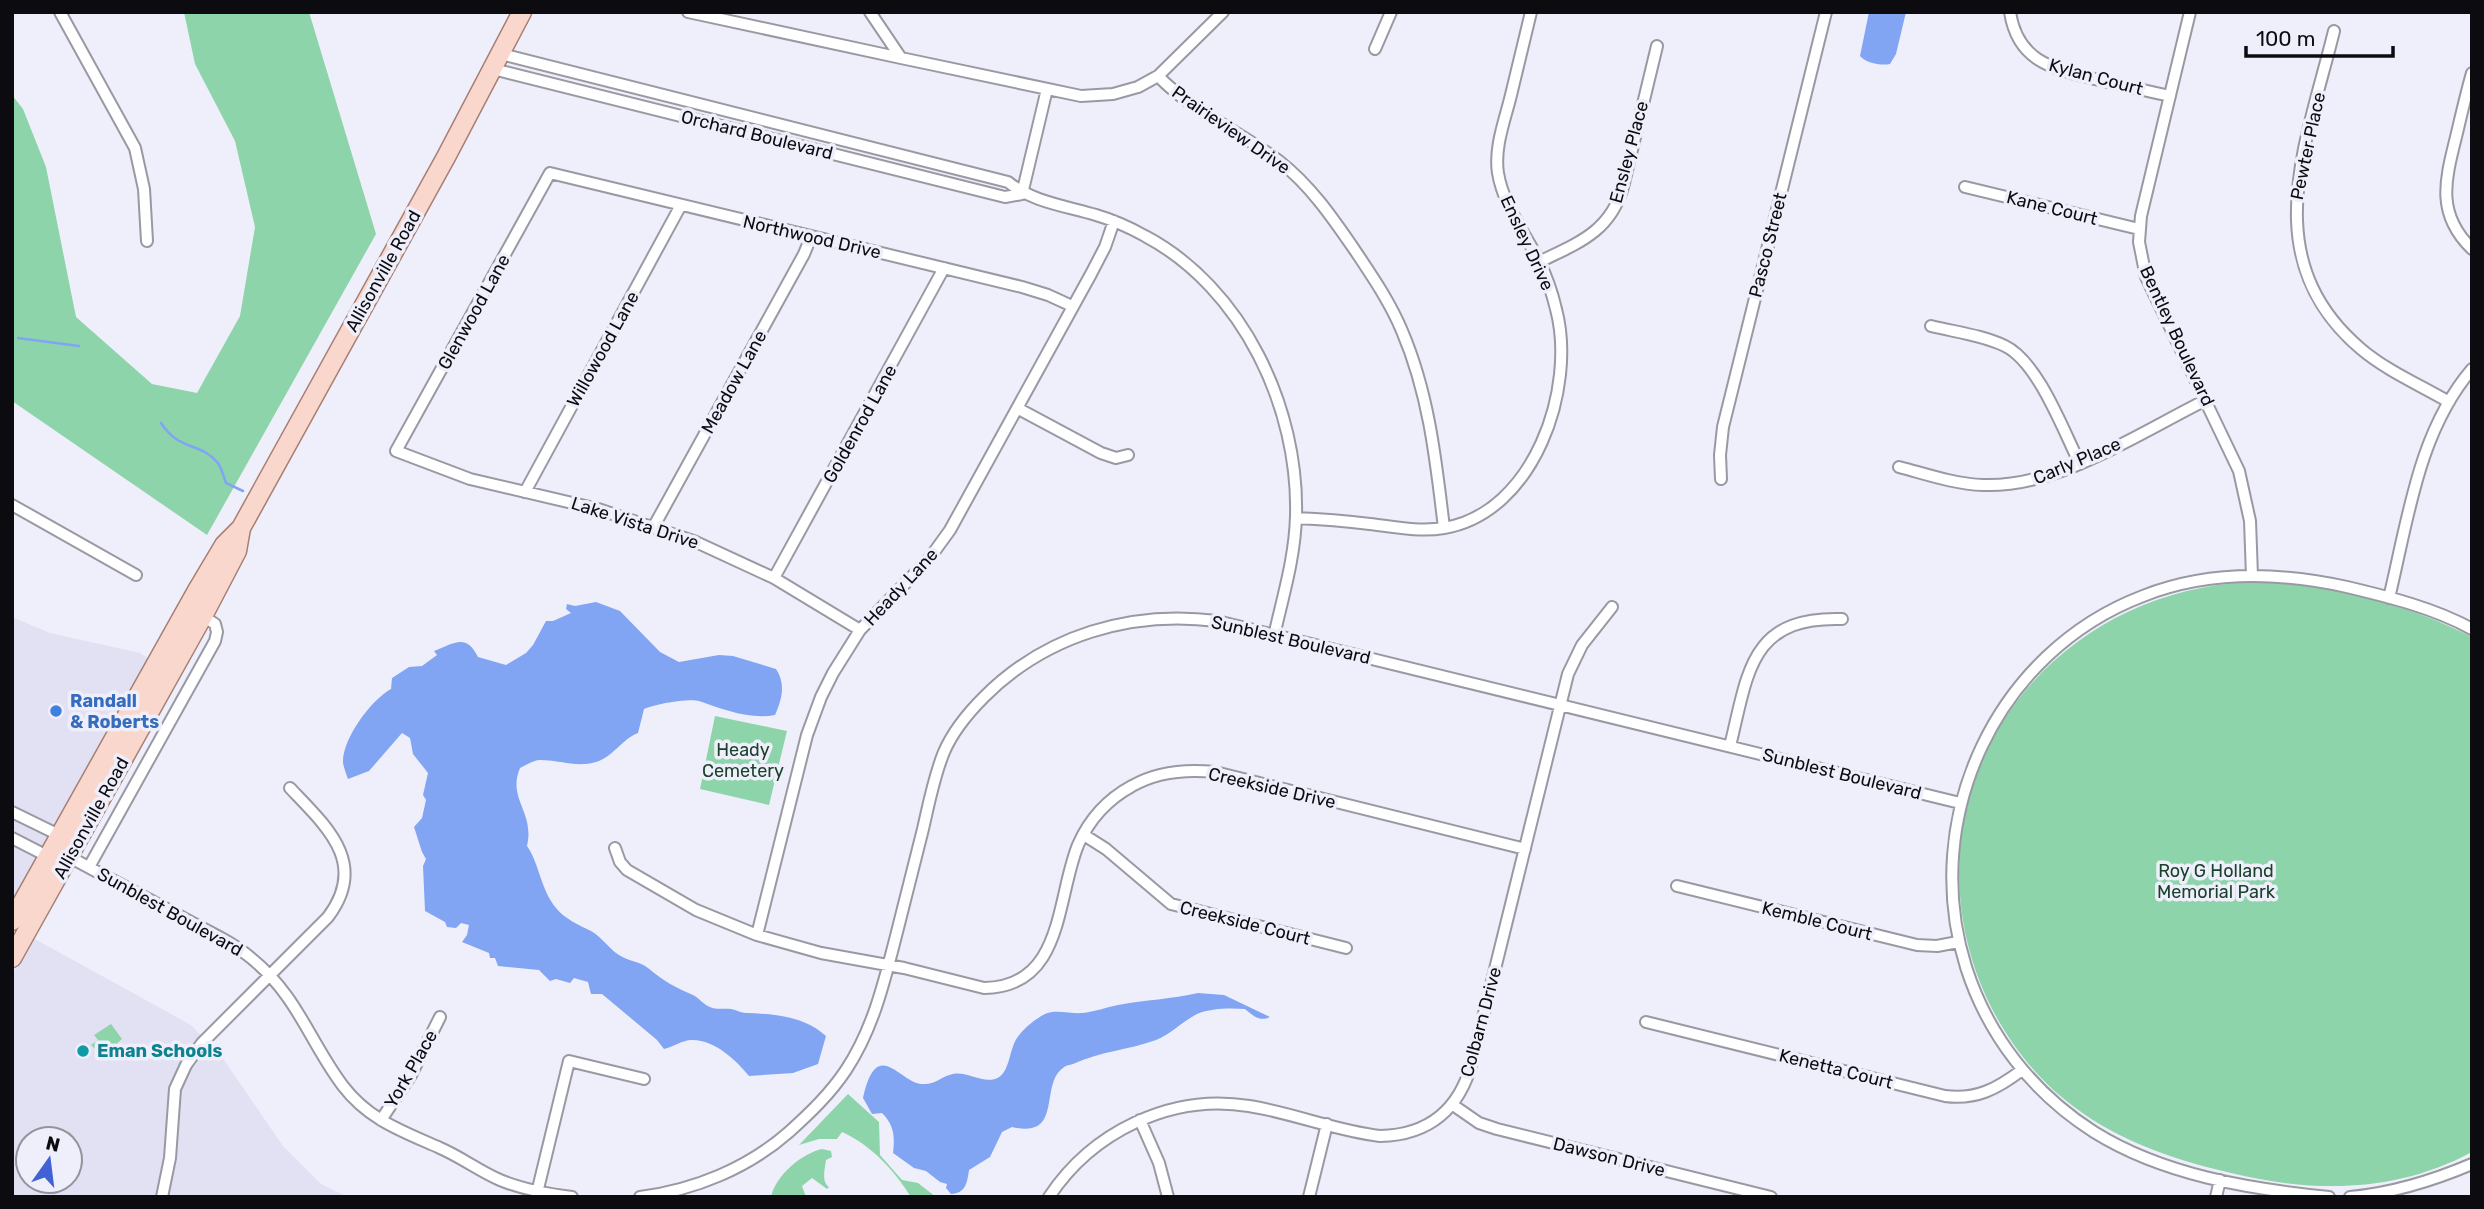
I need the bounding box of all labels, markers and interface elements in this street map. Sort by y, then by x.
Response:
scale bar [2246,14,2393,58]
text: 100 m [2256,26,2315,51]
street label: Kylan Court [2047,54,2145,100]
street label: Prairieview Drive [1168,81,1294,179]
street label: Pewter Place [2286,90,2330,202]
street label: Ensley Place [1605,99,1653,205]
street label: Orchard Boulevard [679,105,835,165]
street label: Kane Court [2004,186,2100,230]
street label: Pasco Street [1744,190,1792,300]
street label: Ensley Drive [1495,192,1559,294]
street label: Allisonville Road [341,206,425,336]
street label: Northwood Drive [741,210,883,264]
street label: Glenwood Lane [433,250,515,374]
street label: Bentley Boulevard [2135,262,2219,410]
street label: Willowood Lane [562,287,644,411]
street label: Meadow Lane [697,327,771,437]
street label: Goldenrod Lane [818,361,902,487]
street label: Carly Place [2030,433,2124,489]
street label: Lake Vista Drive [568,492,702,554]
street label: Heady Lane [859,543,943,631]
street label: Sunblest Boulevard [1209,611,1373,669]
place label: Randall & Roberts [70,690,159,733]
marker: Randall & Roberts [48,703,64,719]
park label: Heady Cemetery [702,739,784,782]
street label: Sunblest Boulevard [1760,744,1924,804]
street label: Allisonville Road [49,753,133,883]
street label: Creekside Drive [1206,763,1338,813]
park label: Roy G Holland Memorial Park [2157,860,2276,903]
street label: Sunblest Boulevard [93,863,247,961]
street label: Creekside Court [1177,896,1313,950]
street label: Kemble Court [1760,897,1874,945]
street label: Colbarn Drive [1456,965,1506,1079]
street label: York Place [380,1026,442,1112]
place label: Eman Schools [97,1040,222,1062]
marker: Eman Schools [75,1043,91,1059]
street label: Kenetta Court [1777,1044,1895,1094]
north arrow [14,1125,84,1195]
text: N [44,1131,62,1157]
street label: Dawson Drive [1551,1132,1667,1182]

